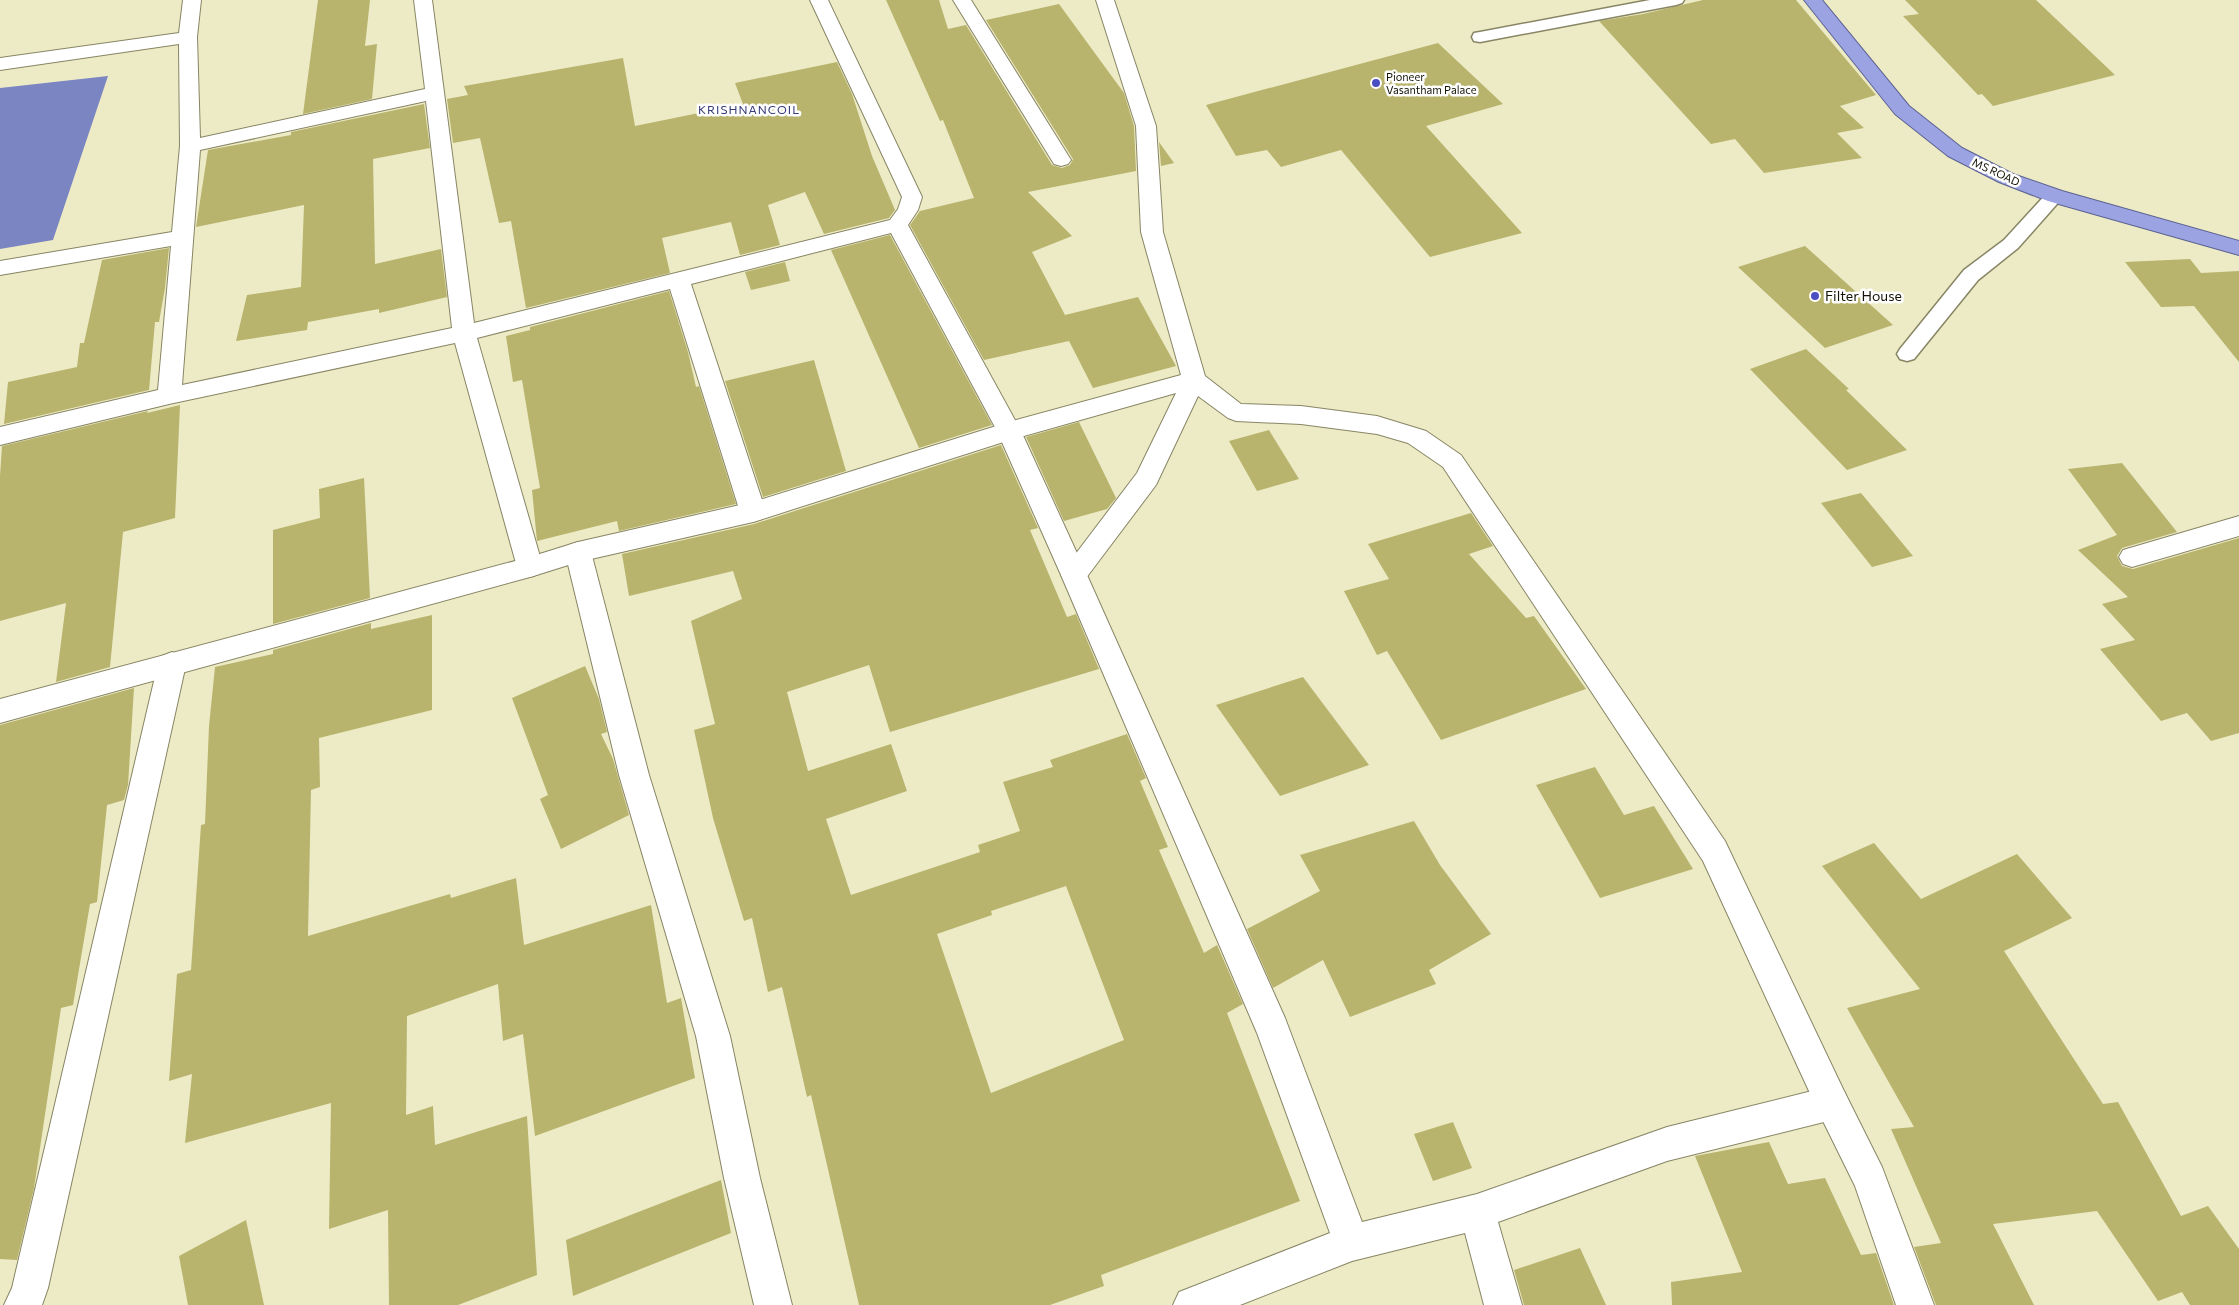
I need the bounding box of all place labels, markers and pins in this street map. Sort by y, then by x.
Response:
place label: Pioneer Vasantham Palace [1386,70,1477,96]
marker: Pioneer Vasantham Palace [1370,77,1382,89]
place label: Filter House [1825,287,1902,304]
marker: Filter House [1809,290,1821,302]

